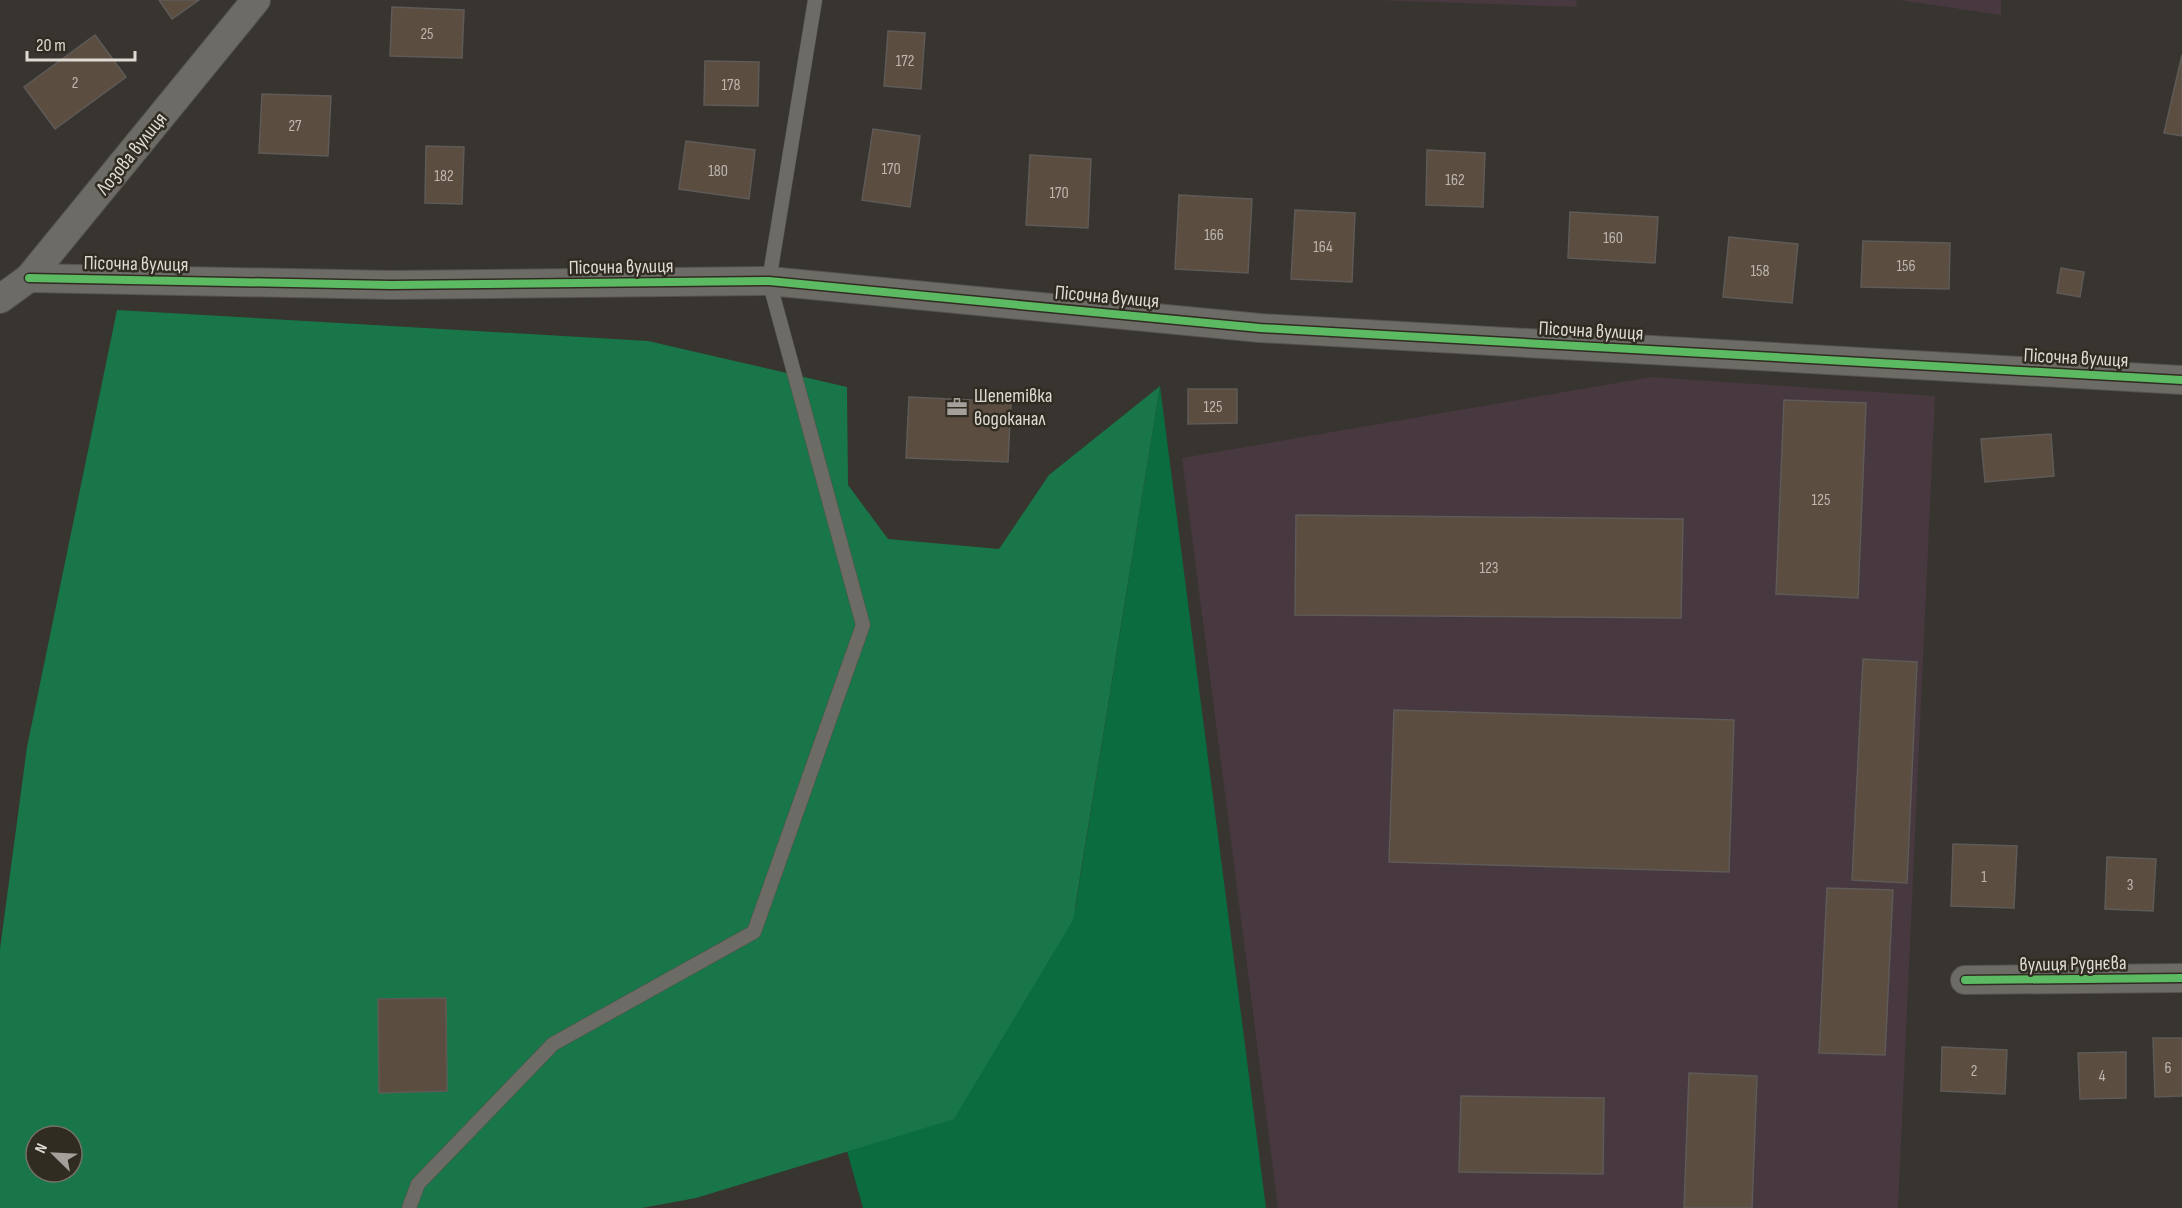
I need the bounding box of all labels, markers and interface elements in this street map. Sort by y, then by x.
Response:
scale bar [27,24,135,62]
house number: 25 [420,25,434,44]
text: 20 m [36,35,66,56]
house number: 172 [896,52,914,71]
house number: 2 [72,74,78,93]
house number: 178 [722,76,740,95]
street label: Лозова вулиця [91,108,172,200]
house number: 27 [288,117,302,136]
house number: 170 [881,160,901,179]
house number: 180 [708,162,728,181]
house number: 182 [434,167,454,186]
house number: 162 [1445,171,1465,190]
house number: 170 [1049,184,1069,203]
house number: 166 [1204,226,1224,245]
house number: 160 [1603,229,1623,248]
house number: 164 [1313,238,1333,257]
street label: Пісочна вулиця [83,251,189,277]
street label: Пісочна вулиця [568,254,674,280]
house number: 156 [1896,257,1916,276]
house number: 158 [1750,262,1770,281]
street label: Пісочна вулиця [1054,280,1160,314]
street label: Пісочна вулиця [1538,316,1644,346]
street label: Пісочна вулиця [2023,343,2129,373]
place label: Шепетівка водоканал [974,384,1052,431]
office icon: Шепетівка водоканал [945,395,969,419]
house number: 125 [1204,398,1222,417]
house number: 125 [1812,491,1830,510]
house number: 123 [1479,559,1499,578]
house number: 1 [1981,868,1987,887]
house number: 3 [2127,876,2133,895]
street label: вулиця Руднєва [2019,951,2127,977]
house number: 6 [2164,1059,2172,1078]
house number: 2 [1971,1062,1977,1081]
house number: 4 [2099,1067,2106,1086]
north arrow [24,1124,84,1184]
text: N [31,1141,52,1156]

